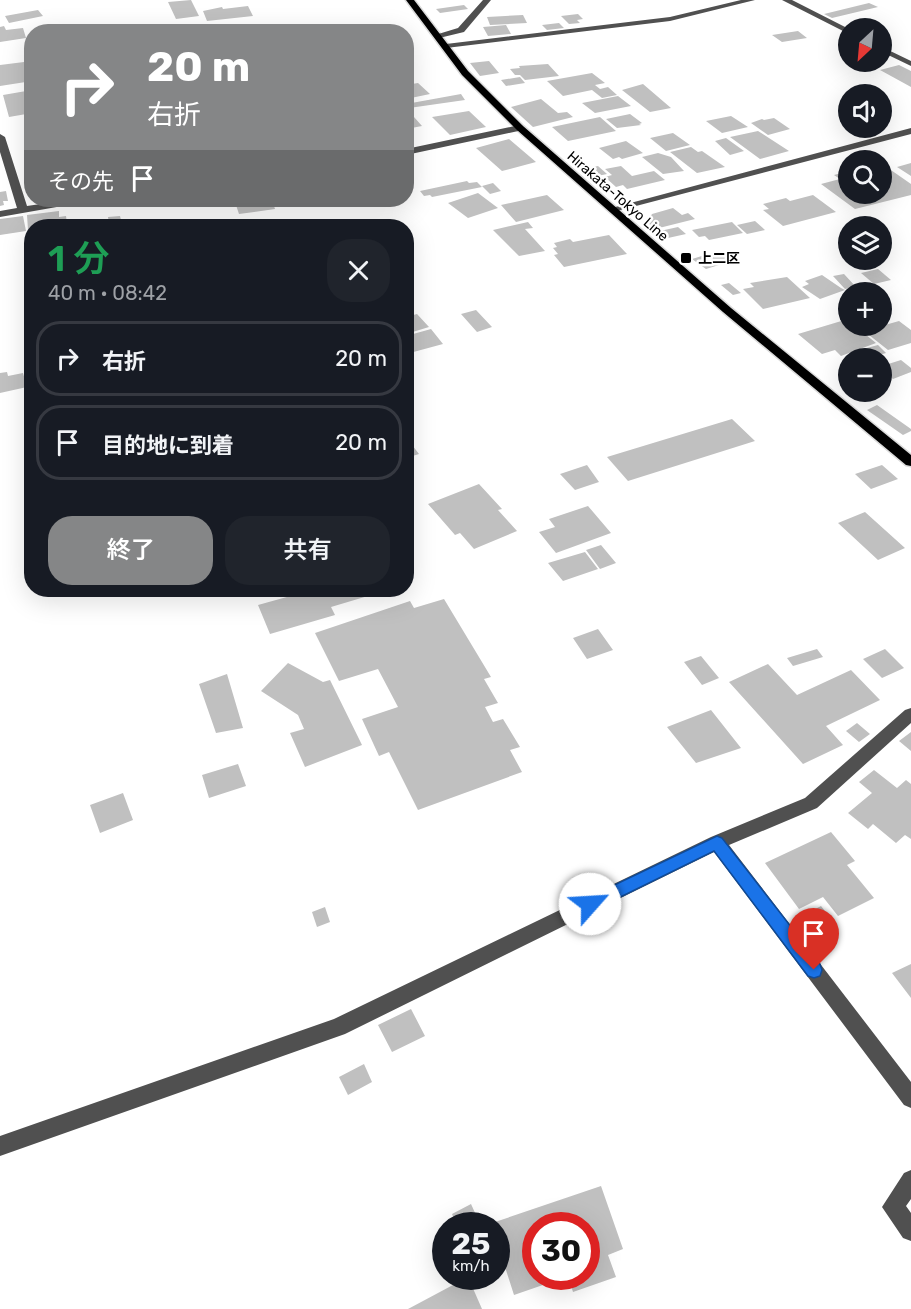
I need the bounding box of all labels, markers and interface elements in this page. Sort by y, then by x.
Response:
north arrow [838,18,892,72]
map controls [838,18,892,402]
text: 20 m [147,42,250,92]
icon: right [48,48,126,126]
button: sound [838,84,892,138]
text: 右折 [147,99,201,131]
street label: Hirakata-Tokyo Line [564,148,672,245]
button: search [838,150,892,204]
icon: arrive [126,162,159,195]
text: その先 [48,168,114,195]
button: layers [838,216,892,270]
text: 1 分 [48,237,109,280]
button: close [327,239,390,302]
place label: 上二区 [698,250,740,267]
marker: 上二区 [679,251,693,265]
text: 40 m · 08:42 [48,281,167,305]
button: + [838,282,892,336]
icon: right [51,342,84,375]
text: 20 m [335,345,387,372]
text: 右折 [102,348,146,375]
button: − [838,348,892,402]
icon: arrive [51,426,84,459]
text: 20 m [335,429,387,456]
text: 目的地に到着 [102,432,234,459]
button: 終了 [48,516,213,585]
button: 共有 [225,516,390,585]
position arrow [558,872,622,936]
pin [788,908,839,970]
icon: arrive [797,917,830,950]
speed limit sign: 30 [522,1212,600,1290]
text: 25 [452,1226,490,1262]
text: km/h [452,1257,490,1275]

